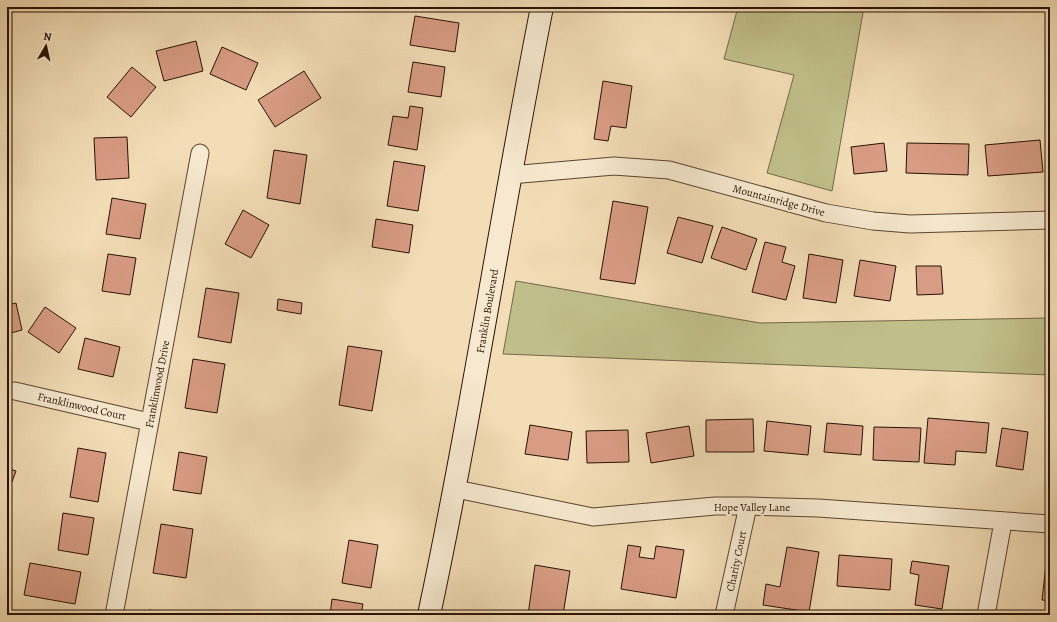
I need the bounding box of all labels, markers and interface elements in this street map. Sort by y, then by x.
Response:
north arrow [26,26,66,66]
text: N [42,29,53,45]
street label: Mountainridge Drive [731,181,827,220]
street label: Franklin Boulevard [473,268,502,354]
street label: Franklinwood Drive [142,339,173,429]
street label: Franklinwood Court [36,389,128,424]
street label: Hope Valley Lane [714,500,790,515]
street label: Charity Court [723,529,750,593]

